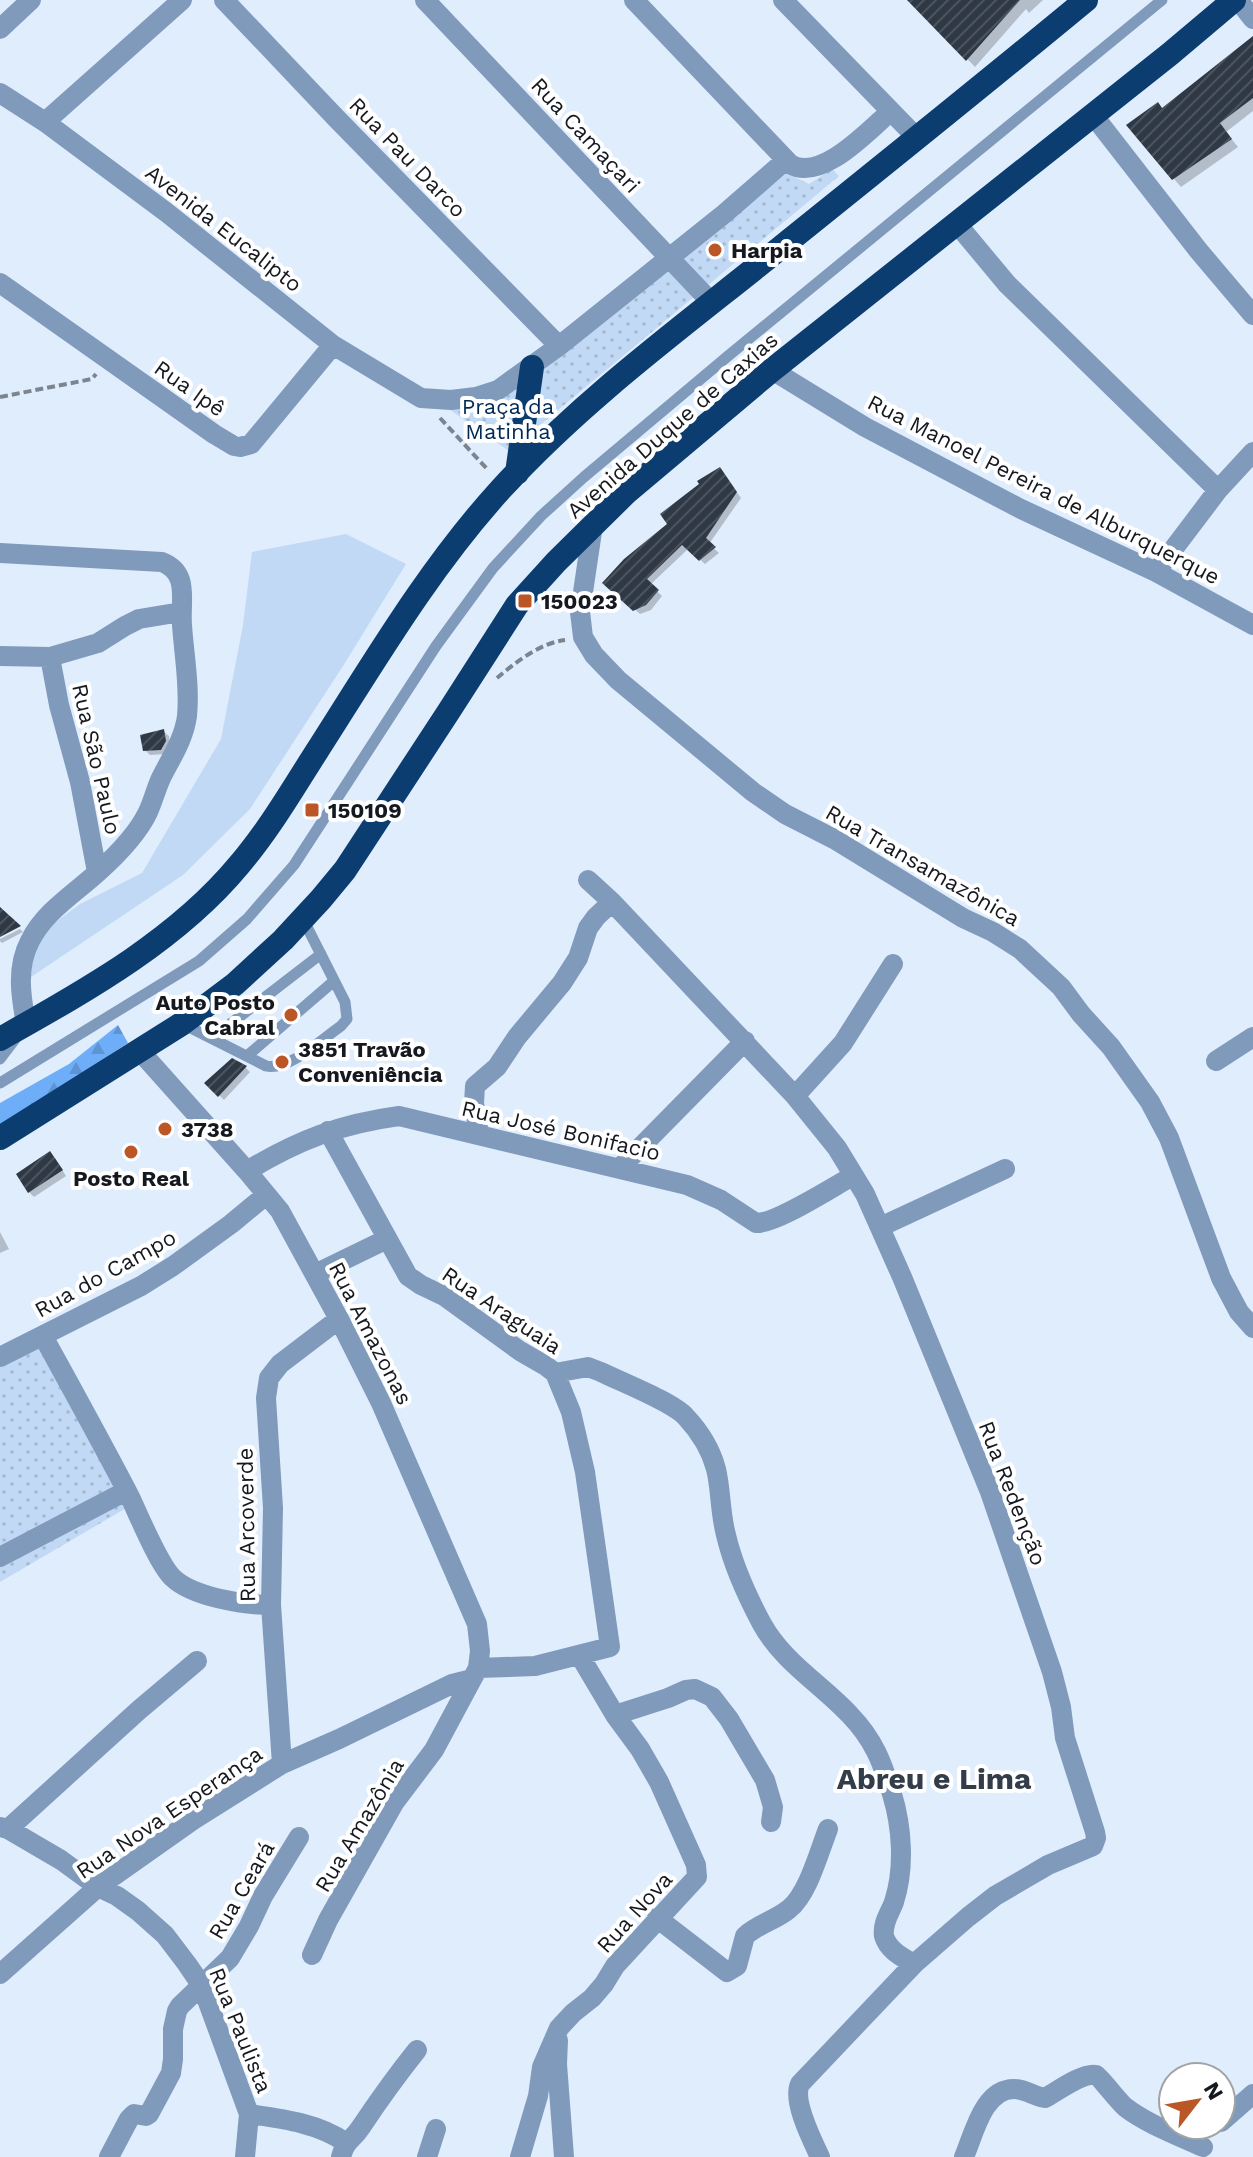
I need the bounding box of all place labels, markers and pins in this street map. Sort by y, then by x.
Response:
place label: Harpia [731,238,803,263]
marker: Harpia [706,241,724,259]
place label: 150023 [541,589,618,614]
marker: 150023 [516,592,534,610]
place label: 150109 [328,798,402,823]
marker: 150109 [303,801,321,819]
place label: Auto Posto Cabral [155,990,276,1040]
marker: Auto Posto Cabral [282,1006,300,1024]
place label: 3851 Travão Conveniência [298,1037,443,1087]
marker: 3851 Travão Conveniência [273,1053,291,1071]
place label: 3738 [181,1117,234,1142]
marker: 3738 [156,1120,174,1138]
marker: Posto Real [122,1143,140,1161]
place label: Posto Real [73,1166,190,1191]

